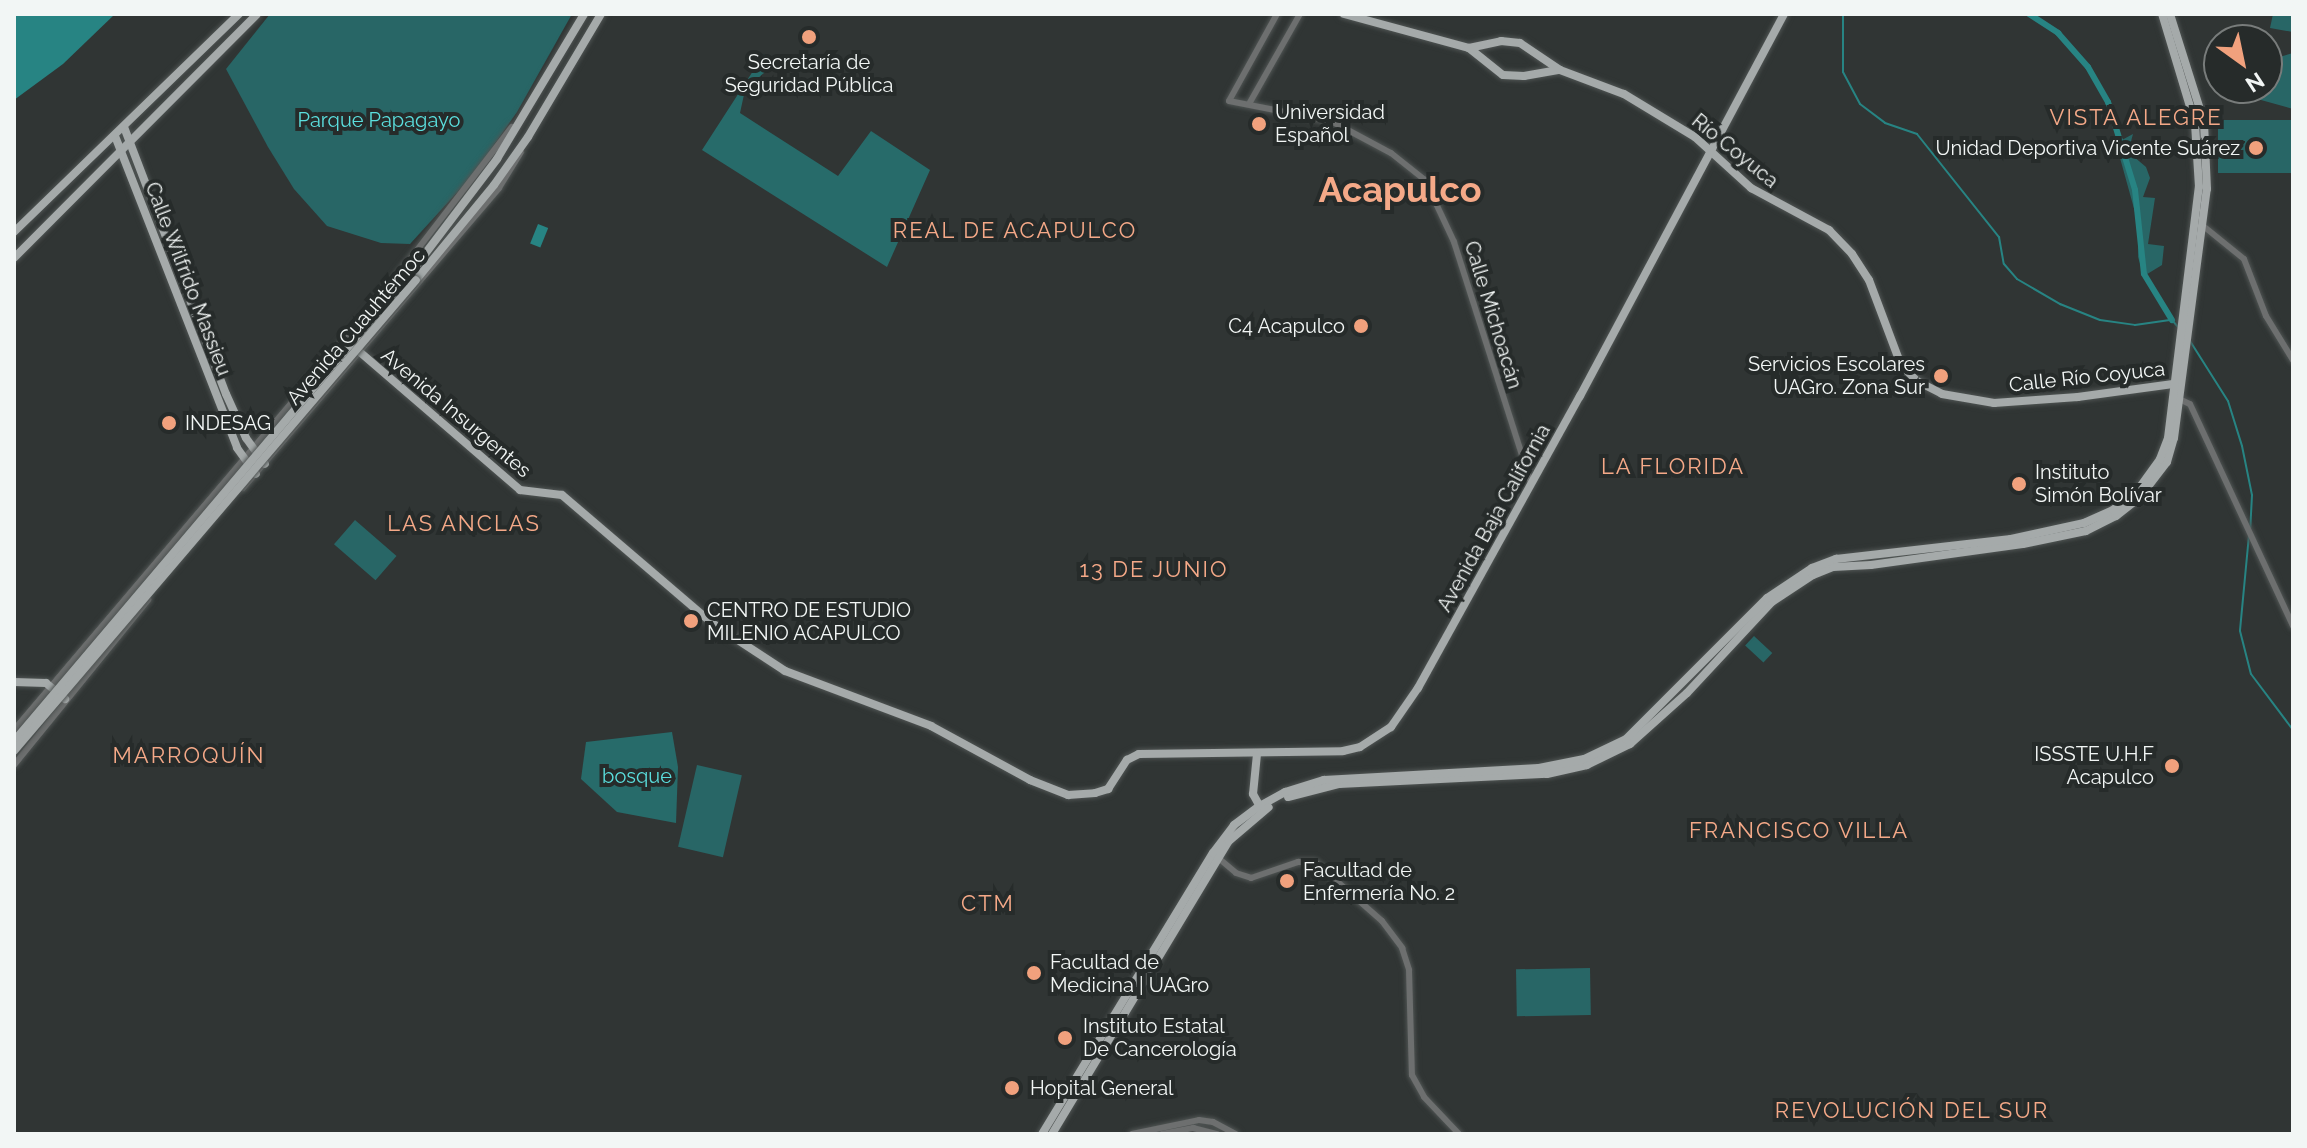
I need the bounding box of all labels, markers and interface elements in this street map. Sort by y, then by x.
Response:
north arrow [2203,24,2283,104]
marker: Secretaría de Seguridad Pública [800,28,818,46]
place label: Secretaría de Seguridad Pública [725,50,893,97]
text: N [2241,67,2269,98]
place label: Universidad Español [1275,100,1385,147]
district label: VISTA ALEGRE [2049,105,2223,131]
park label: Parque Papagayo [298,108,460,132]
street label: Río Coyuca [1687,109,1783,193]
marker: Universidad Español [1250,115,1268,133]
place label: Unidad Deportiva Vicente Suárez [1935,136,2240,160]
marker: Unidad Deportiva Vicente Suárez [2247,139,2265,157]
district label: Acapulco [1318,168,1482,212]
street label: Calle Wilfrido Massieu [140,178,236,380]
district label: REAL DE ACAPULCO [892,218,1138,244]
street label: Calle Michoacán [1459,238,1527,392]
street label: Avenida Cuauhtémoc [282,244,430,410]
place label: C4 Acapulco [1228,314,1345,338]
marker: C4 Acapulco [1352,317,1370,335]
street label: Avenida Insurgentes [376,343,536,483]
place label: Servicios Escolares UAGro. Zona Sur [1748,352,1925,399]
street label: Calle Río Coyuca [2008,357,2166,397]
marker: Servicios Escolares UAGro. Zona Sur [1932,367,1950,385]
place label: INDESAG [185,411,271,435]
marker: INDESAG [160,414,178,432]
street label: Avenida Baja California [1432,420,1556,616]
district label: LA FLORIDA [1601,454,1745,480]
place label: Instituto Simón Bolívar [2035,460,2162,507]
marker: Instituto Simón Bolívar [2010,475,2028,493]
district label: LAS ANCLAS [387,511,541,537]
district label: 13 DE JUNIO [1079,557,1229,583]
place label: CENTRO DE ESTUDIO MILENIO ACAPULCO [707,598,911,645]
marker: CENTRO DE ESTUDIO MILENIO ACAPULCO [682,612,700,630]
place label: ISSSTE U.H.F Acapulco [2034,742,2154,789]
district label: MARROQUÍN [113,743,265,769]
marker: ISSSTE U.H.F Acapulco [2161,755,2183,777]
park label: bosque [602,764,672,788]
district label: FRANCISCO VILLA [1689,818,1909,844]
place label: Facultad de Enfermería No. 2 [1303,858,1455,905]
marker: Facultad de Enfermería No. 2 [1278,872,1296,890]
district label: CTM [961,891,1015,917]
place label: Facultad de Medicina | UAGro [1050,950,1209,997]
marker: Facultad de Medicina | UAGro [1025,964,1043,982]
place label: Instituto Estatal De Cancerología [1083,1014,1237,1061]
marker: Instituto Estatal De Cancerología [1054,1027,1076,1049]
place label: Hopital General [1030,1076,1174,1100]
marker: Hopital General [1001,1077,1023,1099]
district label: REVOLUCIÓN DEL SUR [1775,1098,2049,1124]

